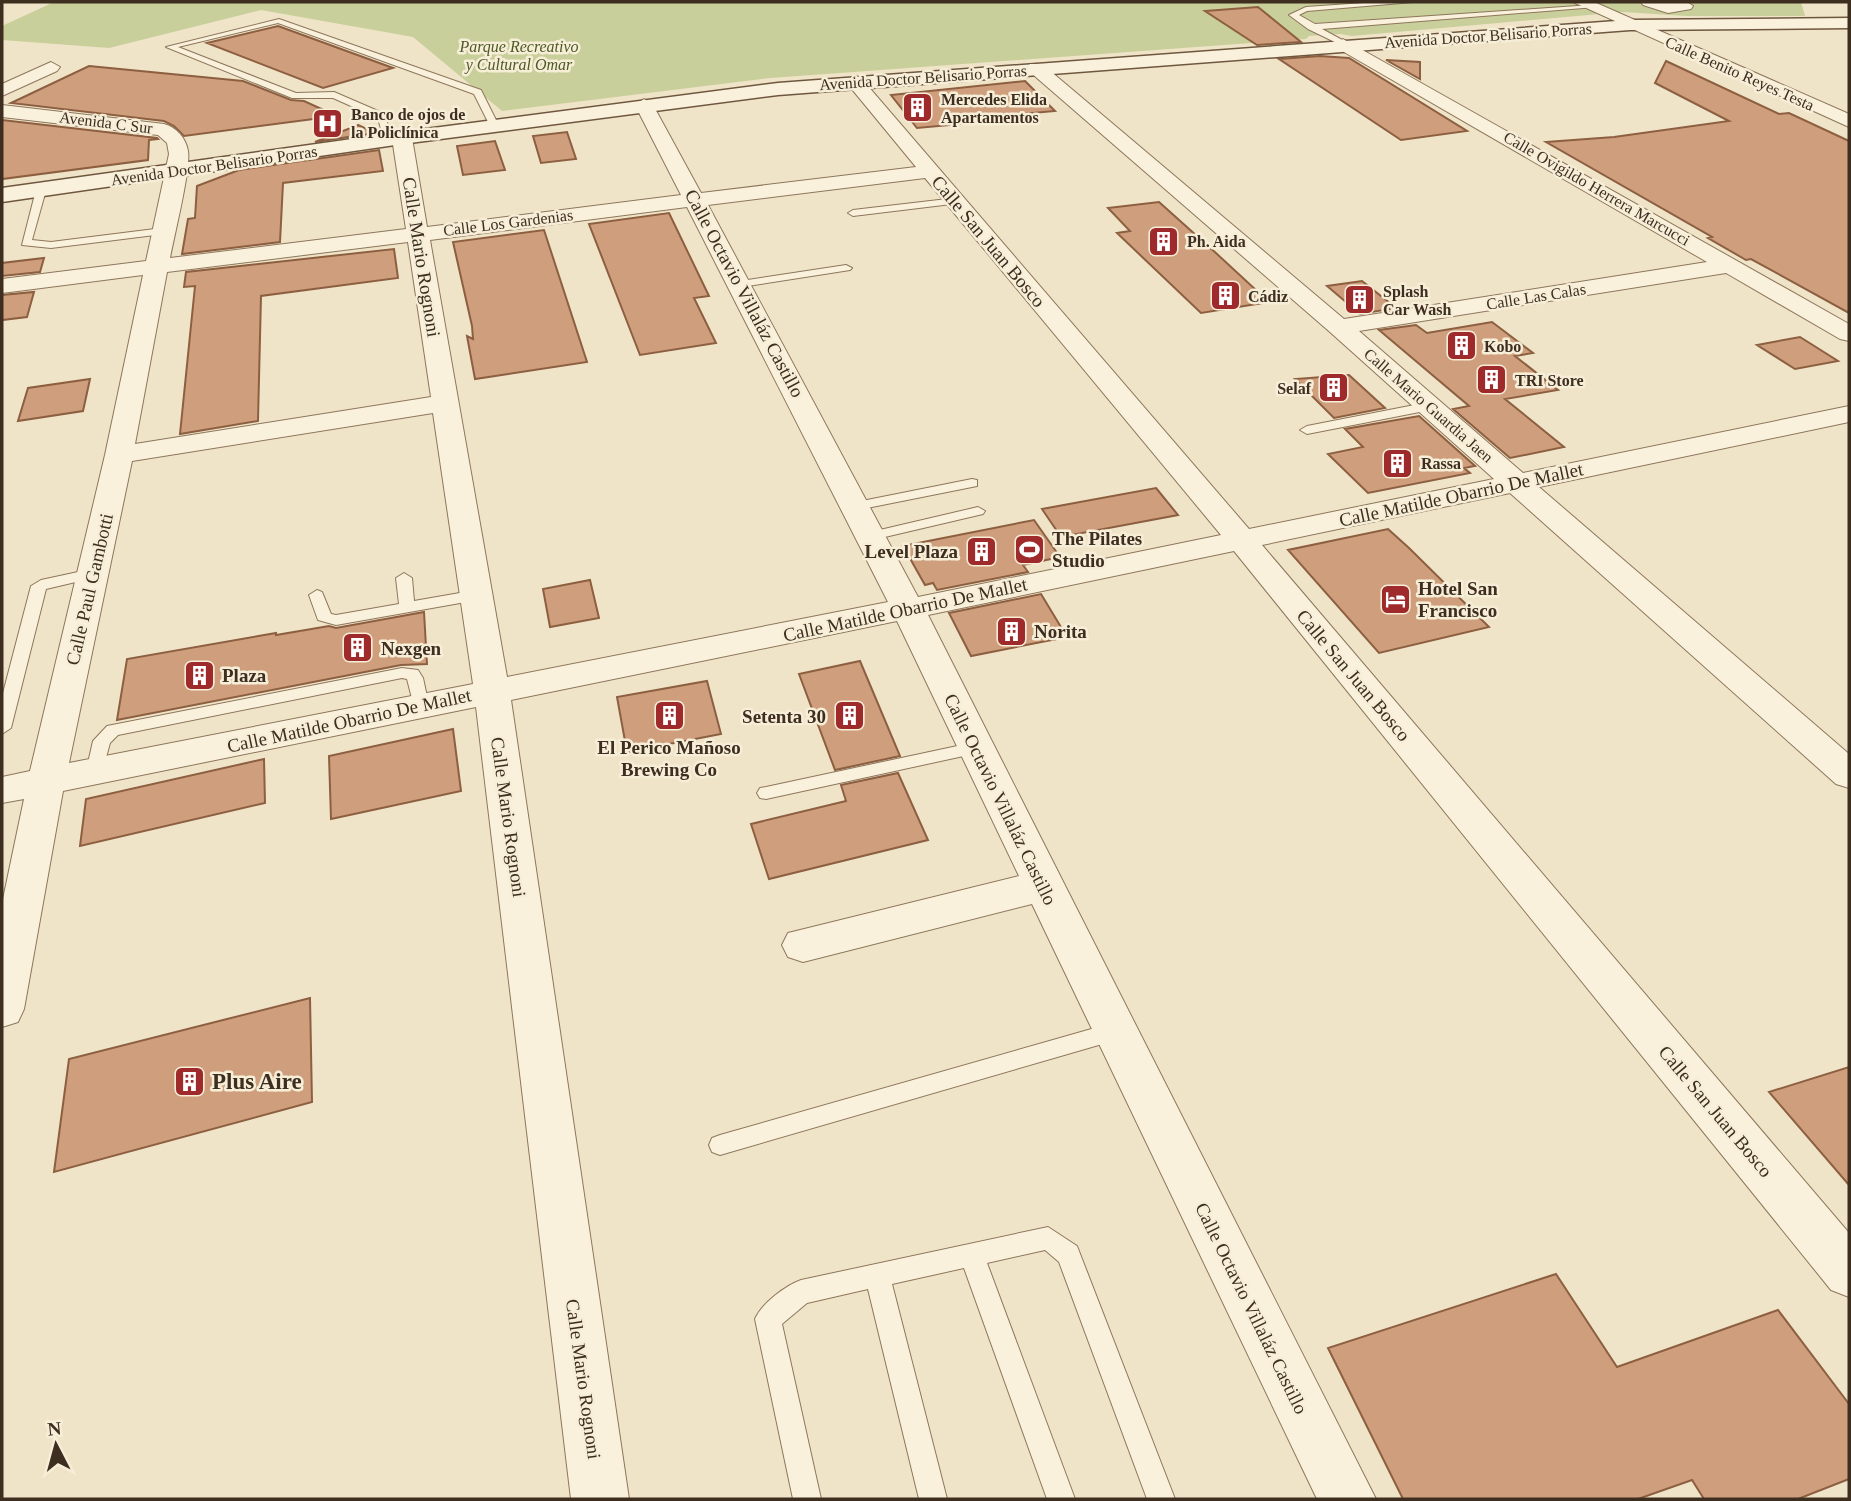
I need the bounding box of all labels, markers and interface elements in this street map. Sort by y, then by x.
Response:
street label: Avenida Doctor Belisario Porras [1384,20,1592,51]
street label: Calle Benito Reyes Testa [1662,33,1817,115]
park label: Parque Recreativo y Cultural Omar [458,38,579,74]
street label: Avenida Doctor Belisario Porras [819,62,1027,93]
building icon: Mercedes Elida Apartamentos [901,91,935,125]
place label: Mercedes Elida Apartamentos [941,91,1047,127]
hospital icon: Banco de ojos de la Policlínica [311,106,345,140]
place label: Banco de ojos de la Policlínica [351,106,465,141]
street label: Avenida C Sur [58,108,154,137]
street label: Calle Ovigildo Herrera Marcucci [1500,128,1693,250]
street label: Avenida Doctor Belisario Porras [110,143,318,188]
street label: Calle San Juan Bosco [927,171,1050,311]
street label: Calle Mario Rognoni [399,176,445,338]
street label: Calle Octavio Villaláz Castillo [681,186,808,401]
street label: Calle Los Gardenias [442,206,574,239]
building icon: Ph. Aida [1147,224,1181,258]
place label: Ph. Aida [1187,233,1246,250]
building icon: Cádiz [1208,279,1242,313]
street label: Calle Las Calas [1485,280,1587,313]
building icon: Splash Car Wash [1343,283,1377,317]
place label: Splash Car Wash [1383,283,1451,318]
place label: Cádiz [1248,288,1288,305]
building icon: Kobo [1444,329,1478,363]
place label: Kobo [1484,338,1521,355]
street label: Calle Mario Guardia Jaen [1361,345,1496,466]
building icon: TRI Store [1475,363,1509,397]
building icon: Selaf [1317,371,1351,405]
place label: TRI Store [1515,372,1584,389]
place label: Selaf [1277,380,1312,397]
building icon: Rassa [1381,446,1415,480]
place label: Rassa [1421,455,1461,472]
street label: Calle Matilde Obarrio De Mallet [1337,458,1586,531]
street label: Calle Paul Gambotti [62,511,117,667]
place label: The Pilates Studio [1052,528,1142,571]
sports icon: The Pilates Studio [1012,532,1046,566]
building icon: Level Plaza [964,534,998,568]
place label: Level Plaza [865,541,958,562]
street label: Calle Matilde Obarrio De Mallet [781,573,1030,646]
place label: Hotel San Francisco [1418,578,1498,621]
hotel icon: Hotel San Francisco [1378,582,1412,616]
street label: Calle San Juan Bosco [1292,605,1415,745]
building icon: Norita [994,614,1028,648]
place label: Norita [1034,621,1087,642]
building icon: Nexgen [341,631,375,665]
place label: Nexgen [381,638,442,659]
building icon: Plaza [182,658,216,692]
place label: Plaza [222,665,267,686]
street label: Calle Matilde Obarrio De Mallet [225,684,474,757]
street label: Calle Octavio Villaláz Castillo [940,690,1061,908]
building icon: El Perico Mañoso Brewing Co [652,699,686,733]
building icon: Setenta 30 [832,699,866,733]
place label: Setenta 30 [742,706,826,727]
street label: Calle Mario Rognoni [487,736,530,898]
place label: El Perico Mañoso Brewing Co [597,737,741,780]
street label: Calle San Juan Bosco [1654,1041,1777,1181]
building icon: Plus Aire [172,1064,206,1098]
place label: Plus Aire [212,1069,302,1094]
street label: Calle Octavio Villaláz Castillo [1191,1199,1312,1417]
street label: Calle Mario Rognoni [562,1298,605,1460]
north arrow [21,1410,91,1480]
text: N [46,1417,62,1440]

